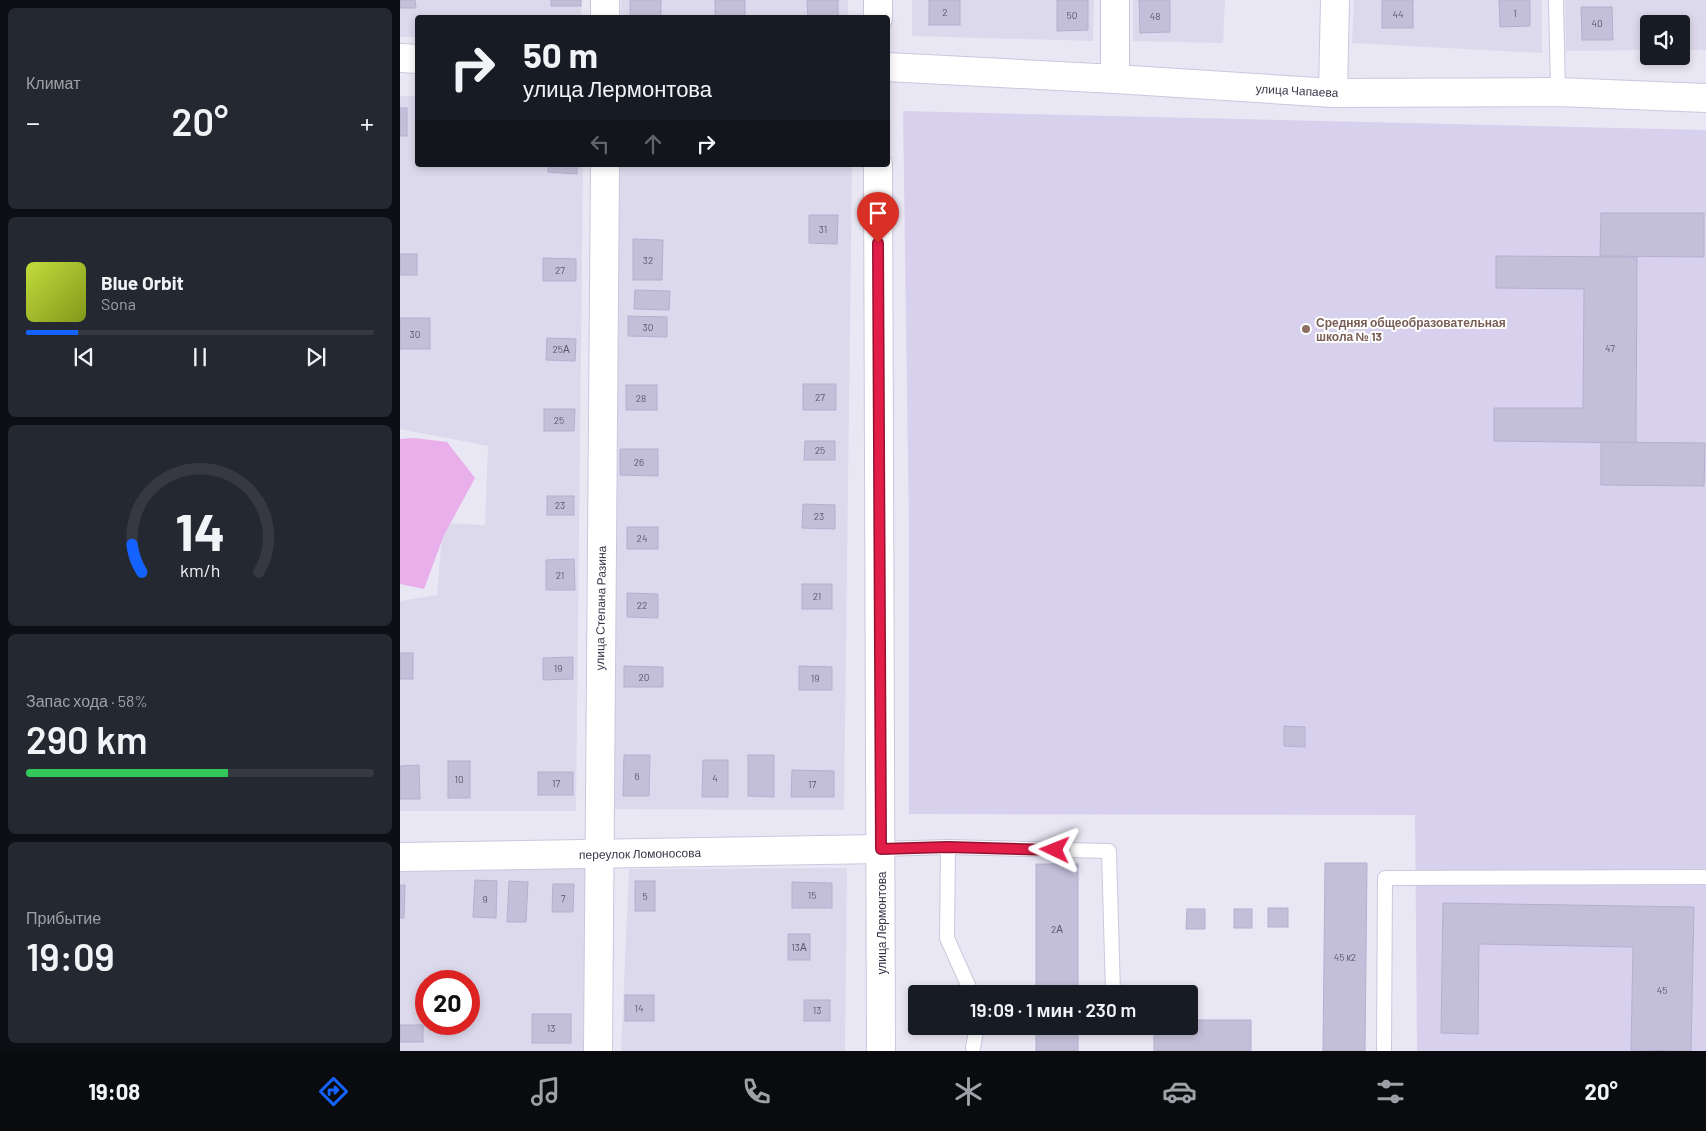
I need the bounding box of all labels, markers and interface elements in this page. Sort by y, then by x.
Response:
house number: 2 [942,6,948,18]
house number: 1 [1513,7,1517,19]
house number: 44 [1392,8,1404,20]
house number: 50 [1067,9,1077,21]
house number: 48 [1150,10,1160,22]
map controls [1640,15,1690,65]
button: sound [1640,15,1690,65]
house number: 40 [1591,17,1603,29]
text: 50 m [523,33,598,75]
icon: right [440,35,505,100]
text: Климат [26,73,80,92]
text: улица Лермонтова [523,75,712,101]
street label: улица Чапаева [1255,81,1339,100]
text: 20° [172,98,228,144]
text: − [26,105,40,139]
text: + [360,105,374,139]
icon: left [586,130,614,158]
icon: ahead [639,130,667,158]
icon: right [692,130,720,158]
pin [857,192,899,243]
icon: arrive [864,199,892,227]
house number: 31 [819,223,827,235]
house number: 32 [643,254,653,266]
house number: 27 [555,264,565,276]
text: Blue Orbit [101,271,184,294]
text: Sona [101,294,136,313]
place label: Средняя общеобразовательная школа № 13 [1316,315,1506,343]
house number: 30 [643,321,653,333]
marker: Средняя общеобразовательная школа № 13 [1300,323,1312,335]
house number: 30 [410,328,420,340]
house number: 47 [1605,342,1615,354]
icon: previous [70,343,98,371]
icon: pause [186,343,214,371]
icon: next [302,343,330,371]
house number: 25А [552,343,570,355]
house number: 27 [815,391,825,403]
house number: 28 [636,392,646,404]
house number: 25 [554,414,564,426]
house number: 25 [815,444,825,456]
house number: 26 [634,456,644,468]
text: 14 [175,499,225,561]
house number: 23 [555,499,565,511]
house number: 23 [814,510,824,522]
house number: 24 [637,532,647,544]
street label: улица Степана Разина [592,545,609,670]
text: km/h [180,559,220,581]
house number: 21 [556,569,564,581]
house number: 21 [813,590,821,602]
house number: 22 [637,599,647,611]
house number: 19 [554,662,562,674]
house number: 20 [638,671,650,683]
house number: 19 [811,672,819,684]
text: Запас хода · 58% [26,691,148,710]
text: 290 km [26,716,148,762]
house number: 6 [634,770,640,782]
house number: 4 [712,772,718,784]
house number: 10 [454,773,464,785]
house number: 17 [552,777,560,789]
house number: 17 [808,778,816,790]
position arrow [1028,823,1080,875]
street label: переулок Ломоносова [579,845,701,862]
street label: улица Лермонтова [874,871,889,975]
house number: 15 [808,889,816,901]
house number: 5 [642,890,648,902]
house number: 7 [561,892,566,904]
house number: 9 [482,893,488,905]
text: Прибытие [26,908,101,927]
house number: 2А [1051,923,1063,935]
text: 19:09 [26,933,115,979]
house number: 13А [791,941,807,953]
house number: 45 к2 [1334,951,1356,963]
speed limit sign: 20 [415,970,480,1035]
house number: 45 [1657,984,1667,996]
text: 19:09 · 1 мин · 230 m [970,998,1136,1021]
house number: 14 [634,1002,644,1014]
house number: 13 [813,1004,821,1016]
house number: 13 [547,1022,555,1034]
icon: directions [316,1074,351,1109]
icon: music [528,1074,563,1109]
icon: phone [739,1074,774,1109]
icon: climate [951,1074,986,1109]
icon: car [1162,1074,1197,1109]
icon: filters [1373,1074,1408,1109]
text: 19:08 [88,1078,140,1104]
text: 20° [1585,1078,1618,1104]

